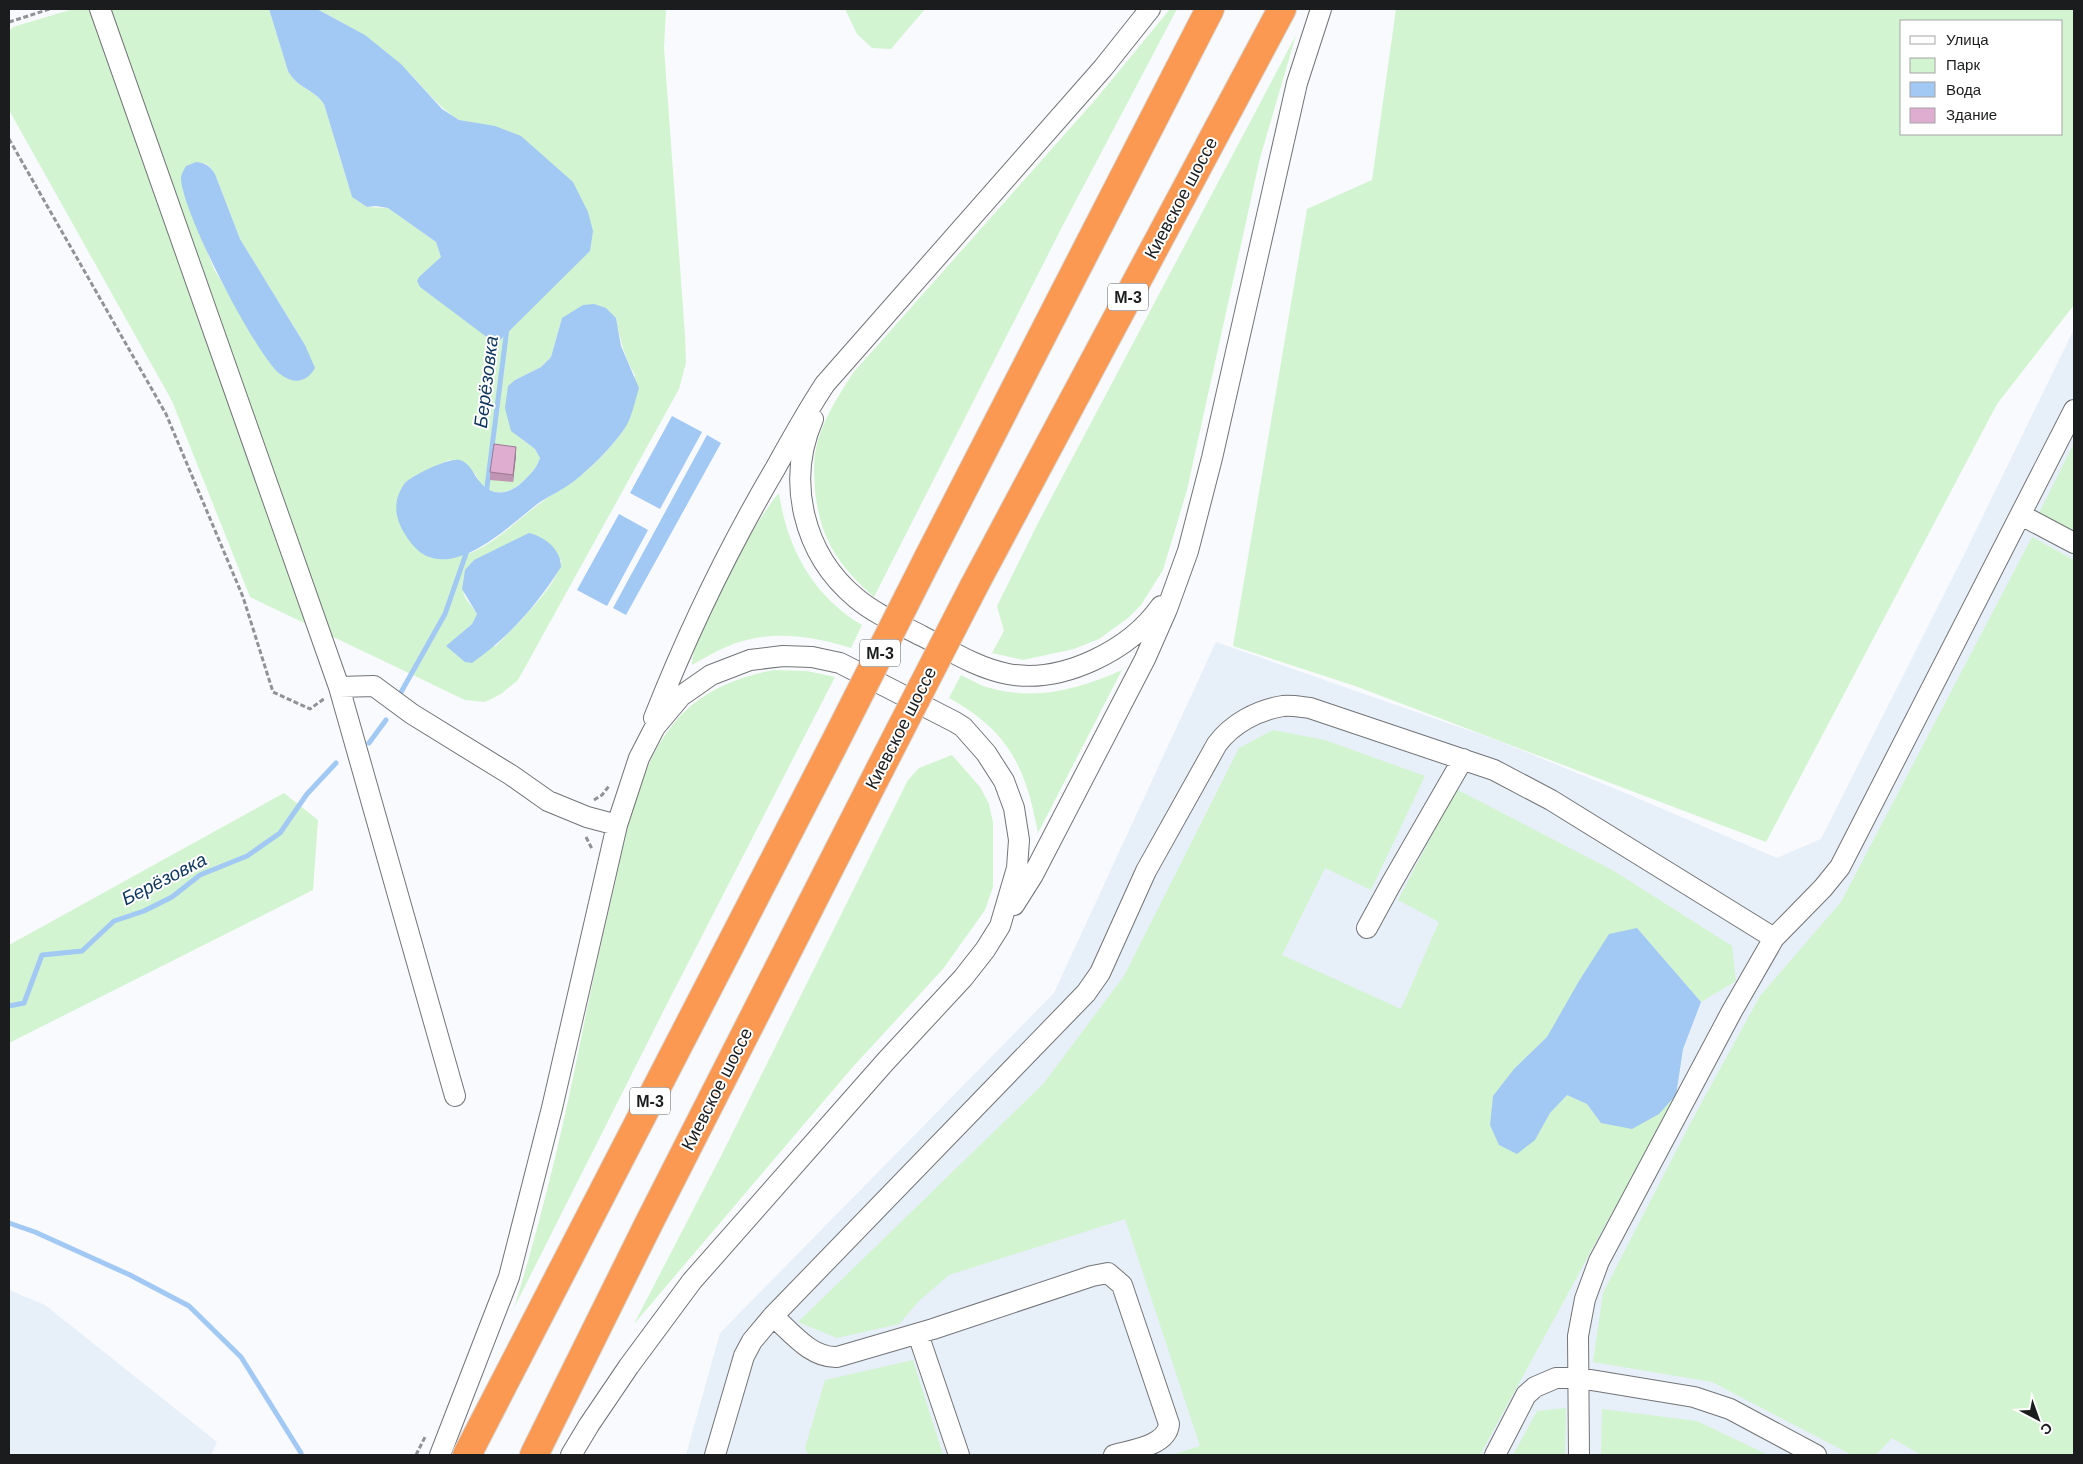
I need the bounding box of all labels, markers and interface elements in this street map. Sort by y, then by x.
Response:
legend [1900,20,2063,135]
text: Улица [1946,31,1989,48]
text: Парк [1946,56,1980,73]
text: Вода [1946,81,1982,98]
text: Здание [1946,106,1997,123]
street label: Киевское шоссе [1141,134,1221,262]
road number: М-3 [1108,284,1148,310]
water label: Берёзовка [470,335,502,429]
road number: М-3 [860,640,900,666]
street label: Киевское шоссе [862,664,940,792]
water label: Берёзовка [118,849,210,909]
street label: Киевское шоссе [678,1025,756,1153]
road number: М-3 [630,1088,670,1114]
north arrow [2013,1394,2063,1444]
text: С [2037,1419,2056,1438]

